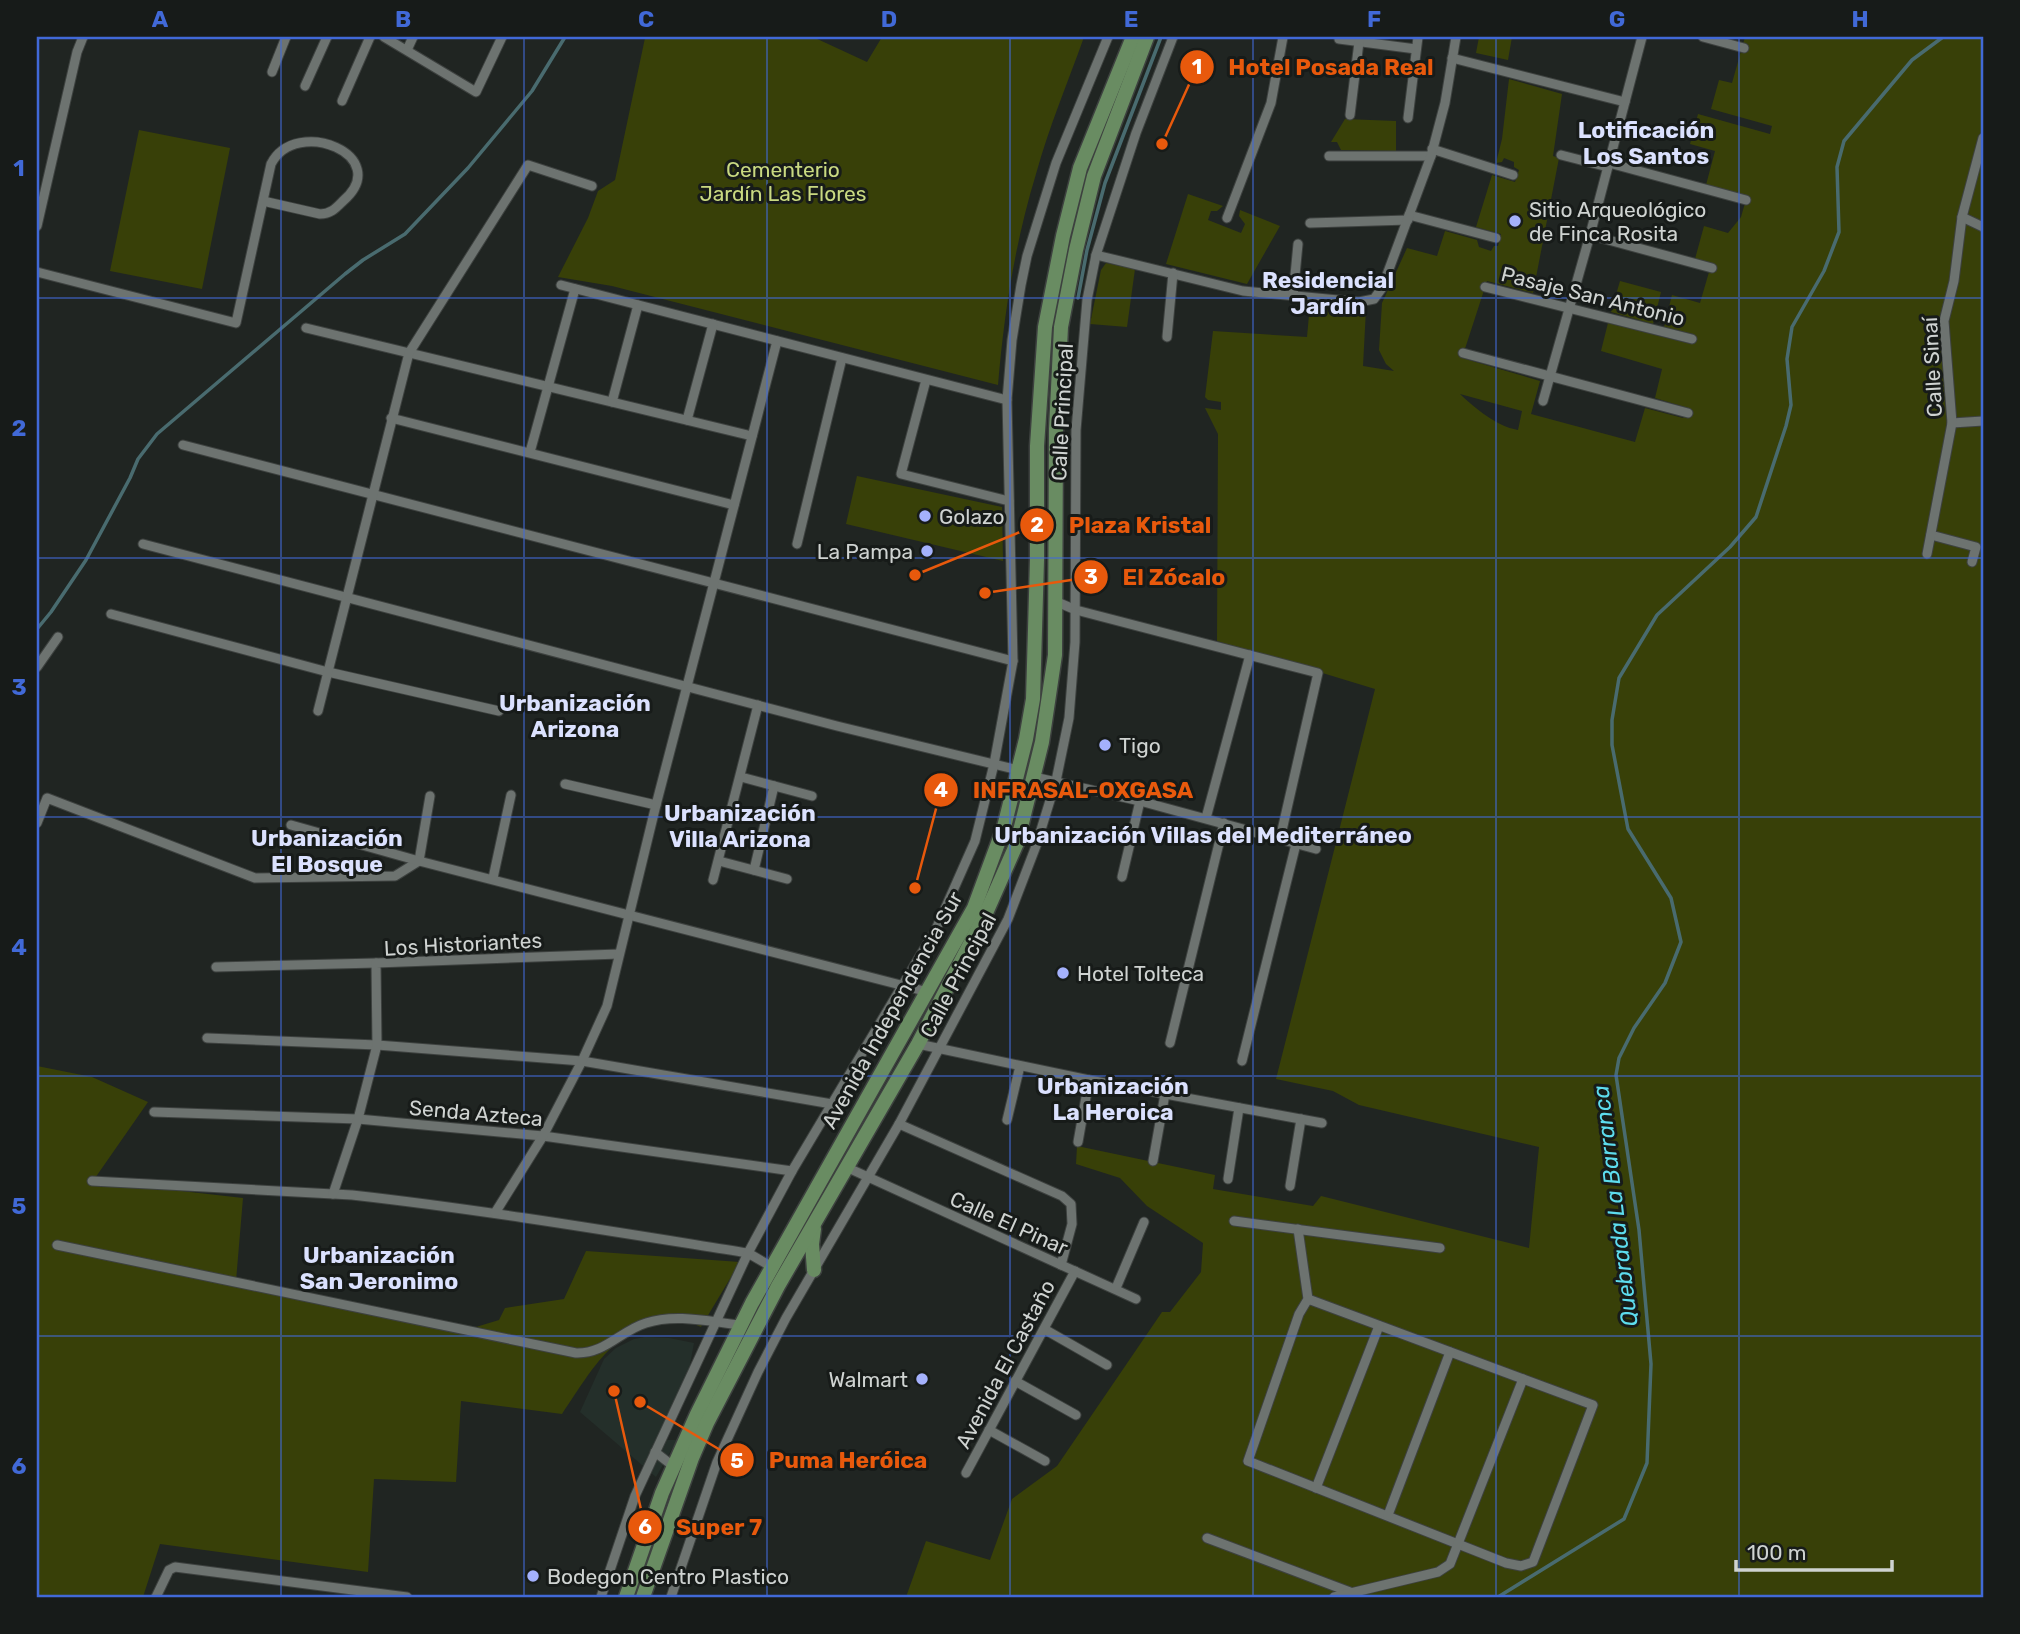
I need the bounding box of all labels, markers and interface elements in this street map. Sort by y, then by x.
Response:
text: A [152,5,169,33]
text: B [395,5,411,33]
text: C [638,5,654,33]
text: D [881,5,897,33]
text: E [1124,5,1138,33]
text: F [1367,5,1381,33]
text: G [1609,5,1625,33]
text: H [1851,5,1869,33]
callout: Hotel Posada Real [1179,45,1448,89]
text: Hotel Posada Real [1228,53,1434,81]
text: 1 [1192,54,1202,79]
district label: Lotificación Los Santos [1578,116,1714,170]
text: 1 [13,154,25,182]
park label: Cementerio Jardín Las Flores [700,157,866,206]
place label: Sitio Arqueológico de Finca Rosita [1529,197,1706,246]
marker: Sitio Arqueológico de Finca Rosita [1507,213,1523,229]
street label: Pasaje San Antonio [1499,261,1687,331]
district label: Residencial Jardín [1262,266,1394,320]
street label: Calle Sinaí [1917,315,1947,418]
street label: Calle Principal [1046,343,1078,481]
text: 2 [12,414,26,442]
callout: Plaza Kristal [1020,503,1226,547]
place label: Golazo [939,504,1005,529]
marker: Golazo [917,508,933,524]
text: Plaza Kristal [1069,511,1211,539]
text: 2 [1030,512,1044,537]
place label: La Pampa [817,539,913,564]
marker: La Pampa [919,543,935,559]
callout: El Zócalo [1073,555,1239,599]
text: El Zócalo [1123,563,1225,591]
text: 3 [1084,564,1098,589]
text: 3 [11,673,27,701]
district label: Urbanización Arizona [499,689,651,743]
place label: Tigo [1119,733,1161,758]
marker: Tigo [1097,737,1113,753]
callout: INFRASAL-OXGASA [924,768,1207,812]
text: INFRASAL-OXGASA [973,776,1194,804]
text: 4 [934,777,948,802]
district label: Urbanización Villa Arizona [664,799,816,853]
district label: Urbanización Villas del Mediterráneo [994,821,1412,849]
district label: Urbanización El Bosque [251,824,403,878]
street label: Avenida Independencia Sur [816,887,968,1133]
street label: Calle Principal [915,908,1001,1042]
street label: Los Historiantes [383,927,543,961]
text: 4 [11,933,27,961]
place label: Hotel Tolteca [1077,961,1204,986]
marker: Hotel Tolteca [1055,965,1071,981]
district label: Urbanización La Heroica [1037,1072,1189,1126]
water label: Quebrada La Barranca [1586,1084,1644,1328]
street label: Senda Azteca [408,1095,544,1131]
street label: Calle El Pinar [946,1186,1072,1260]
text: 5 [12,1192,27,1220]
district label: Urbanización San Jeronimo [300,1241,458,1295]
street label: Avenida El Castaño [950,1275,1060,1453]
place label: Walmart [828,1367,908,1392]
marker: Walmart [914,1371,930,1387]
callout: Puma Heróica [719,1438,941,1482]
text: Puma Heróica [769,1446,927,1474]
text: 5 [730,1448,744,1473]
text: 6 [12,1452,27,1480]
callout: Super 7 [627,1505,777,1549]
text: Super 7 [676,1513,762,1541]
text: 6 [638,1514,652,1539]
scale bar [1736,1529,1892,1573]
text: 100 m [1747,1540,1806,1565]
place label: Bodegon Centro Plastico [547,1564,789,1589]
marker: Bodegon Centro Plastico [525,1568,541,1584]

